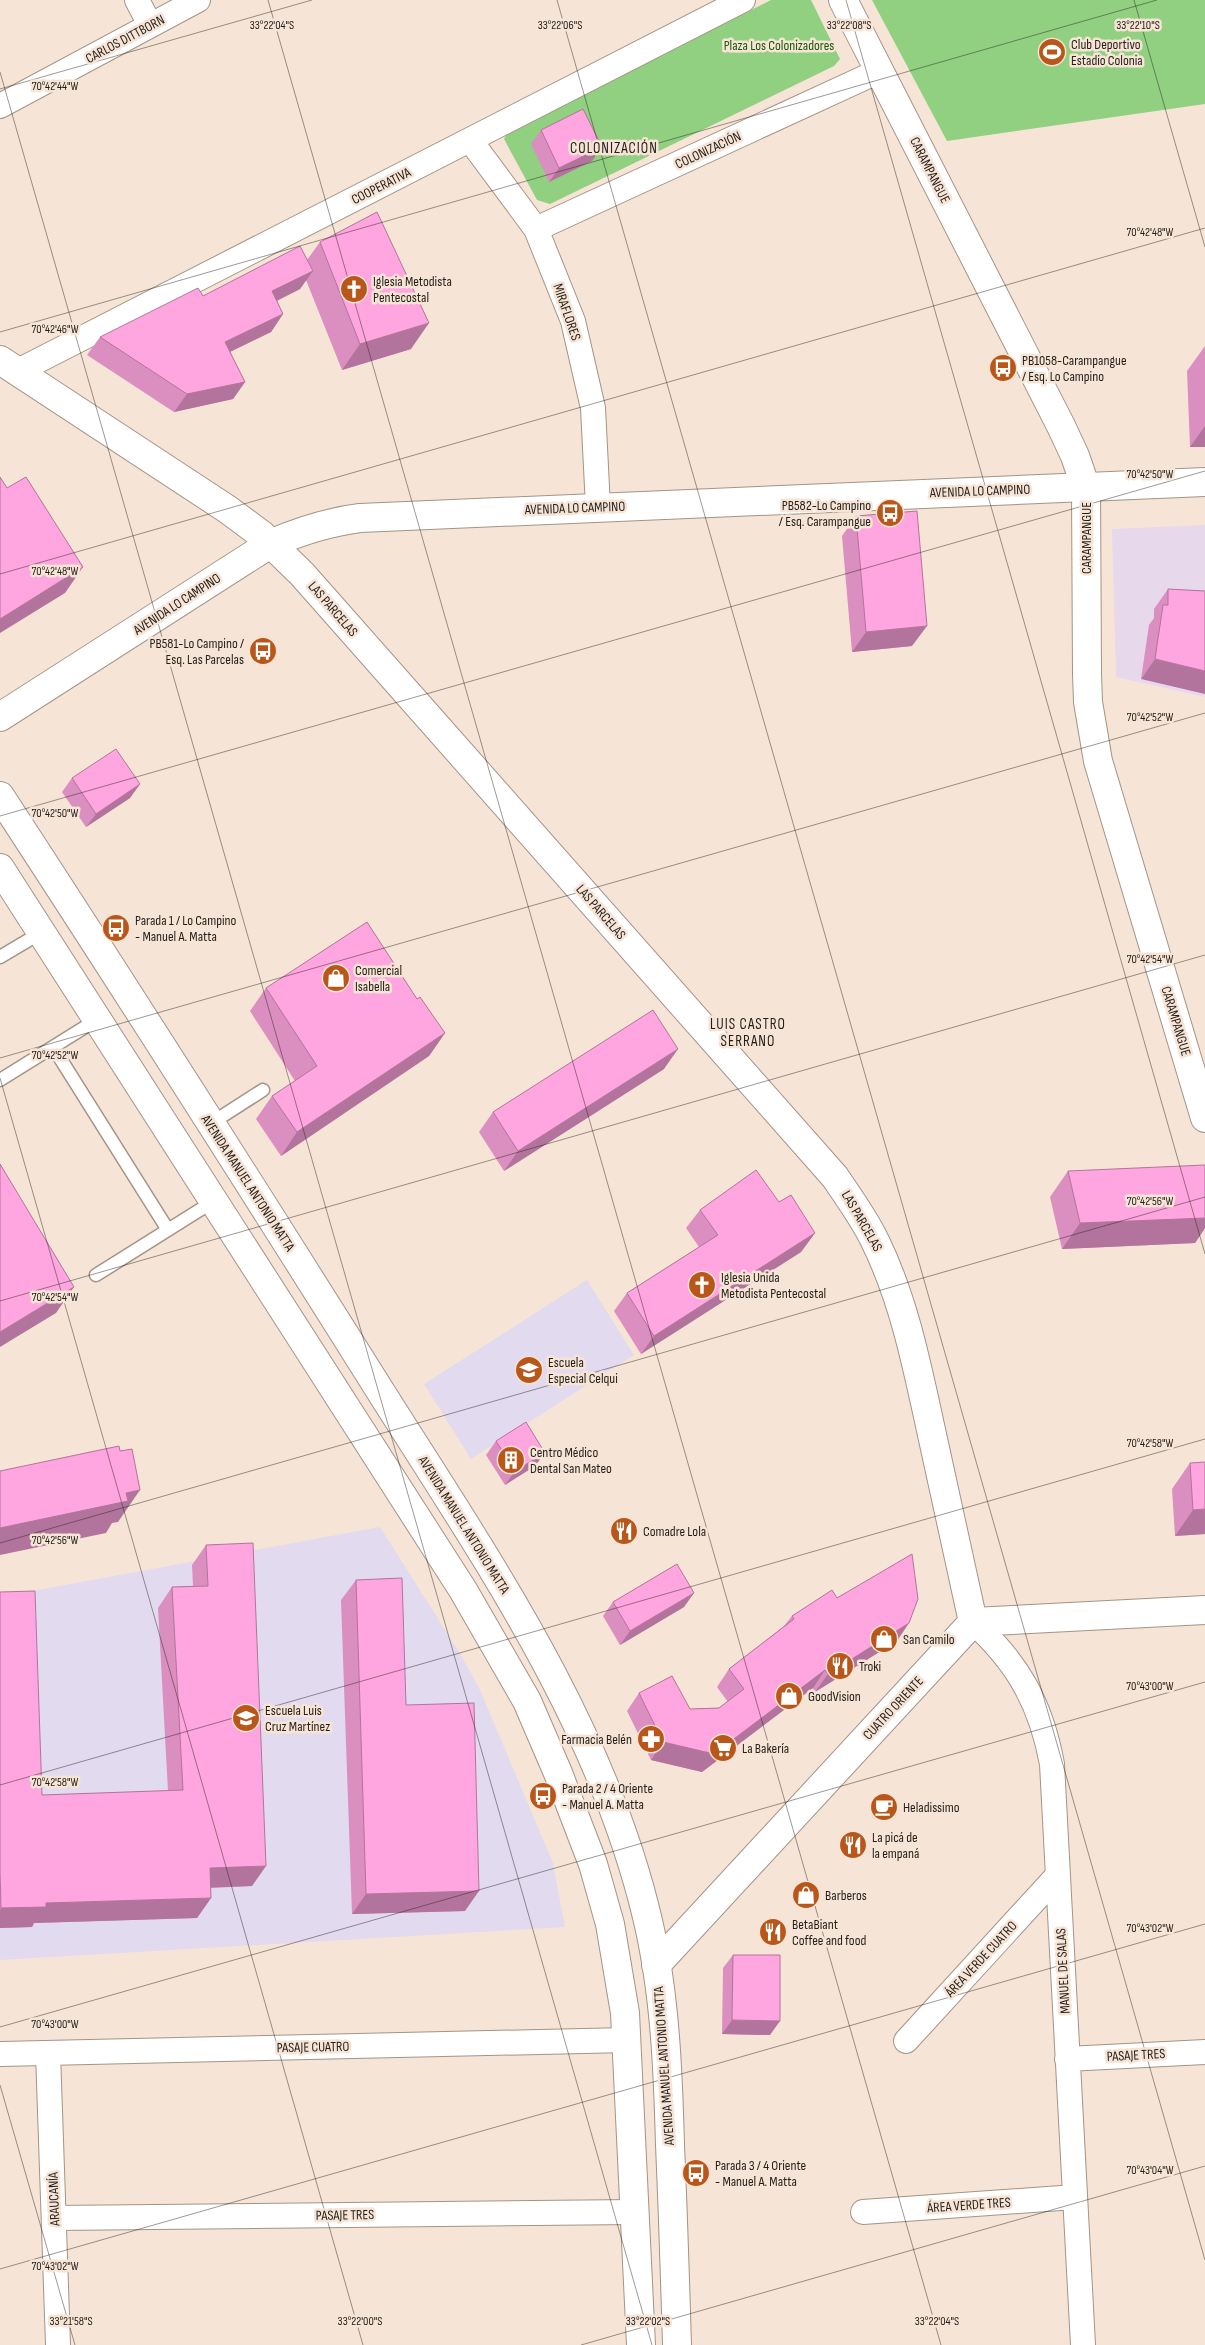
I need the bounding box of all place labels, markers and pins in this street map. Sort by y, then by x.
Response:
place label: Club Deportivo Estadio Colonia [1071,36,1143,69]
sports icon: Club Deportivo Estadio Colonia [1037,37,1067,67]
place label: Iglesia Metodista Pentecostal [373,273,452,306]
church icon: Iglesia Metodista Pentecostal [339,274,369,304]
place label: PB1058-Carampangue / Esq. Lo Campino [1022,352,1127,385]
bus stop icon: PB1058-Carampangue / Esq. Lo Campino [988,353,1018,383]
place label: PB582-Lo Campino / Esq. Carampangue [779,497,871,530]
bus stop icon: PB582-Lo Campino / Esq. Carampangue [875,498,905,528]
place label: PB581-Lo Campino / Esq. Las Parcelas [150,635,244,668]
bus stop icon: PB581-Lo Campino / Esq. Las Parcelas [248,636,278,666]
place label: Parada 1 / Lo Campino - Manuel A. Matta [135,912,237,945]
bus stop icon: Parada 1 / Lo Campino - Manuel A. Matta [101,913,131,943]
place label: Comercial Isabella [355,962,402,995]
shop icon: Comercial Isabella [321,963,351,993]
place label: Iglesia Unida Metodista Pentecostal [721,1269,826,1302]
church icon: Iglesia Unida Metodista Pentecostal [687,1270,717,1300]
place label: Escuela Especial Celqui [548,1354,618,1387]
school or university icon: Escuela Especial Celqui [514,1355,544,1385]
place label: Centro Médico Dental San Mateo [530,1444,612,1477]
building icon: Centro Médico Dental San Mateo [496,1445,526,1475]
restaurant icon: Comadre Lola [609,1516,639,1546]
place label: Comadre Lola [643,1523,706,1540]
shop icon: San Camilo [869,1624,899,1654]
place label: San Camilo [903,1631,955,1648]
restaurant icon: Troki [825,1651,855,1681]
place label: Troki [859,1658,881,1675]
shop icon: GoodVision [774,1681,804,1711]
place label: GoodVision [808,1688,861,1705]
place label: Escuela Luis Cruz Martínez [265,1702,330,1735]
school or university icon: Escuela Luis Cruz Martínez [231,1703,261,1733]
pharmacy icon: Farmacia Belén [636,1724,666,1754]
place label: Farmacia Belén [561,1731,632,1748]
supermarket icon: La Bakería [708,1733,738,1763]
place label: La Bakería [742,1740,789,1757]
place label: Parada 2 / 4 Oriente - Manuel A. Matta [562,1780,653,1813]
bus stop icon: Parada 2 / 4 Oriente - Manuel A. Matta [528,1781,558,1811]
cafe icon: Heladissimo [869,1792,899,1822]
place label: Heladissimo [903,1799,960,1816]
place label: La picá de la empaná [872,1829,919,1862]
restaurant icon: La picá de la empaná [838,1830,868,1860]
shop icon: Barberos [791,1880,821,1910]
place label: Barberos [825,1887,867,1904]
place label: BetaBiant Coffee and food [792,1916,866,1949]
restaurant icon: BetaBiant Coffee and food [758,1917,788,1947]
place label: Parada 3 / 4 Oriente - Manuel A. Matta [715,2157,806,2190]
bus stop icon: Parada 3 / 4 Oriente - Manuel A. Matta [681,2158,711,2188]

